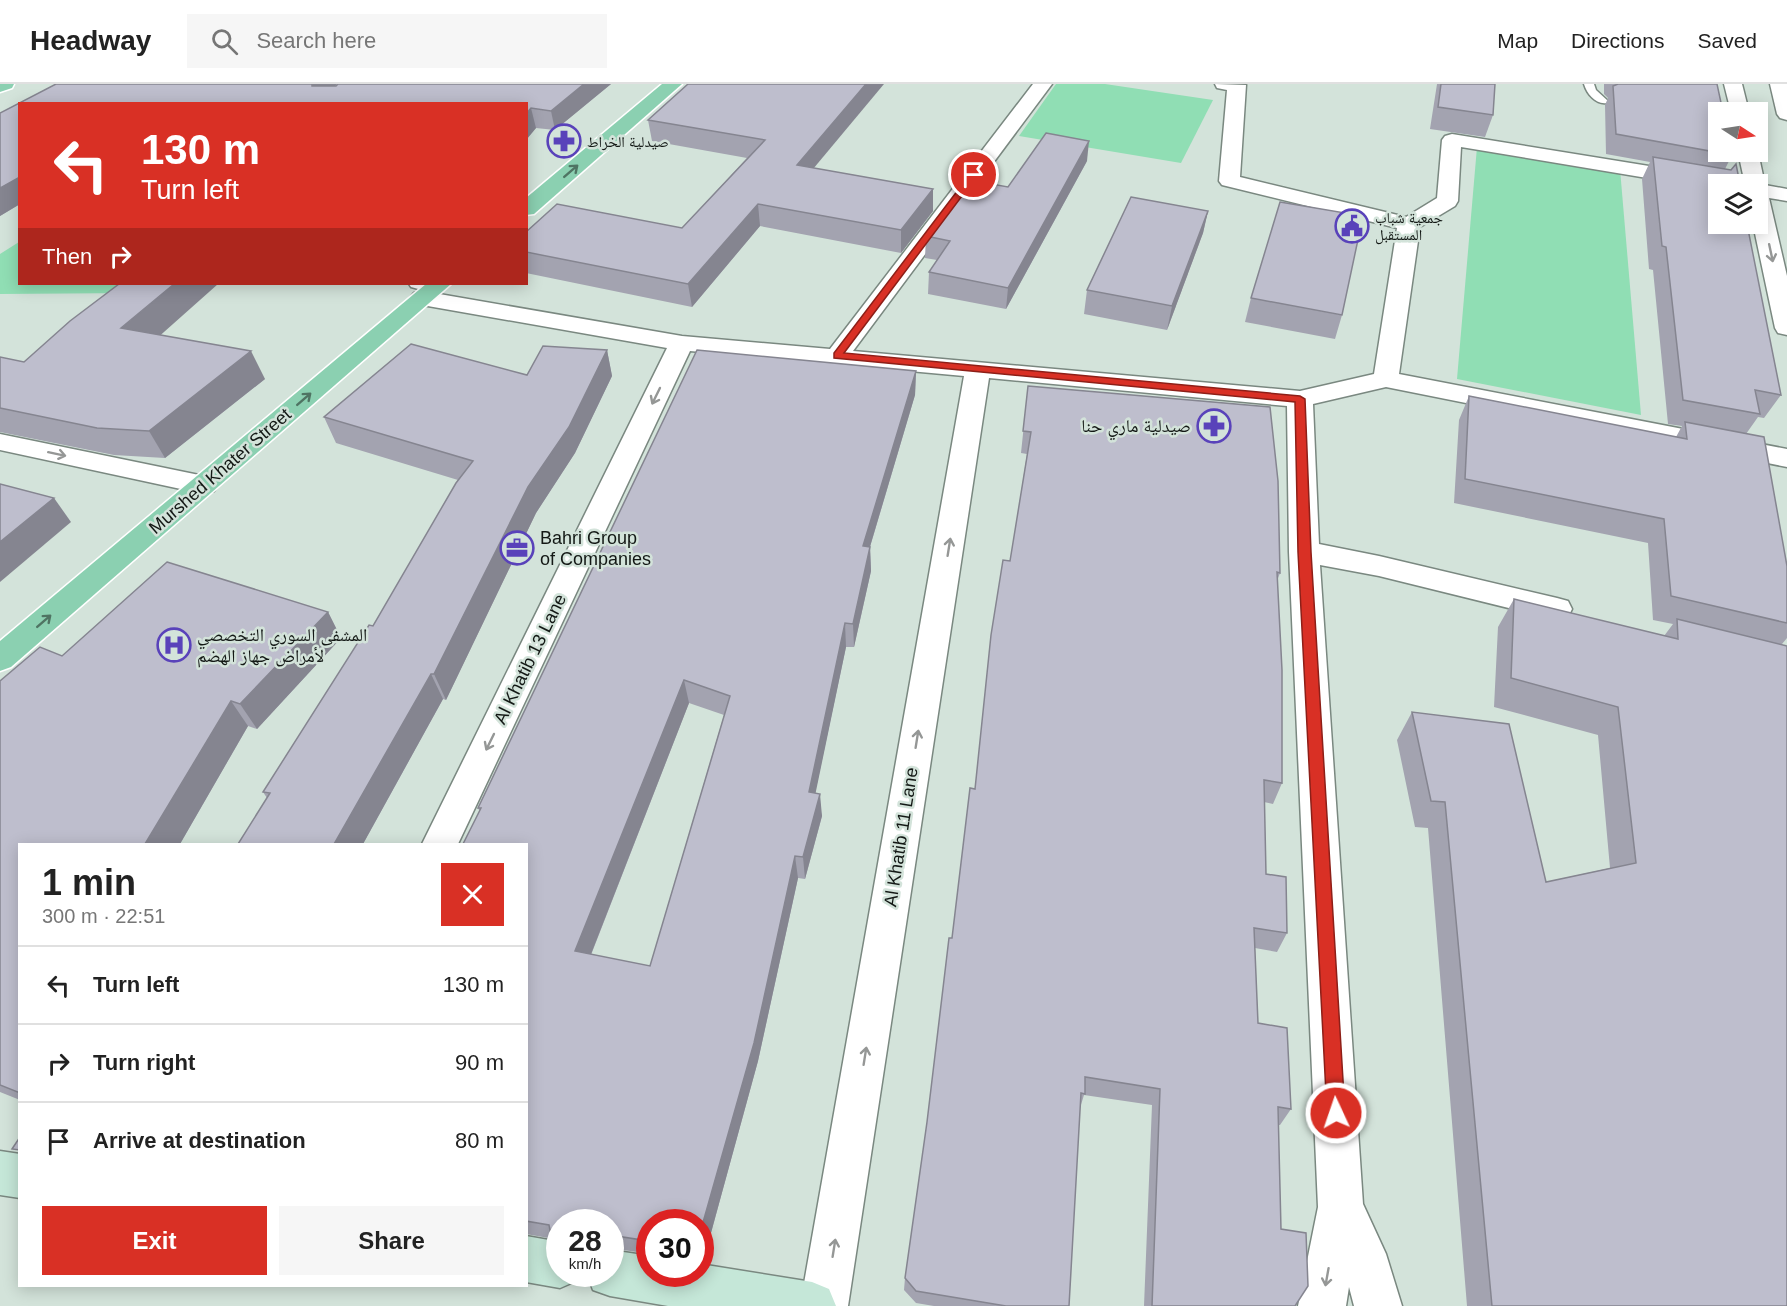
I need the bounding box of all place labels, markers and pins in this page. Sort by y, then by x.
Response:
pharmacy icon: صيدلية الخراط [546,123,582,159]
place label: صيدلية الخراط [587,133,669,151]
pin [948,149,999,200]
public building icon: جمعية شباب المستقبل [1334,208,1370,244]
place label: جمعية شباب المستقبل [1375,209,1443,245]
pharmacy icon: صيدلية ماري حنا [1196,408,1232,444]
place label: صيدلية ماري حنا [1081,416,1191,441]
place label: Bahri Group of Companies [540,528,651,569]
office icon: Bahri Group of Companies [499,530,535,566]
place label: المشفى السوري التخصصي لأمراض جهاز الهضم [197,625,367,668]
hospital icon: المشفى السوري التخصصي لأمراض جهاز الهضم [156,627,192,663]

